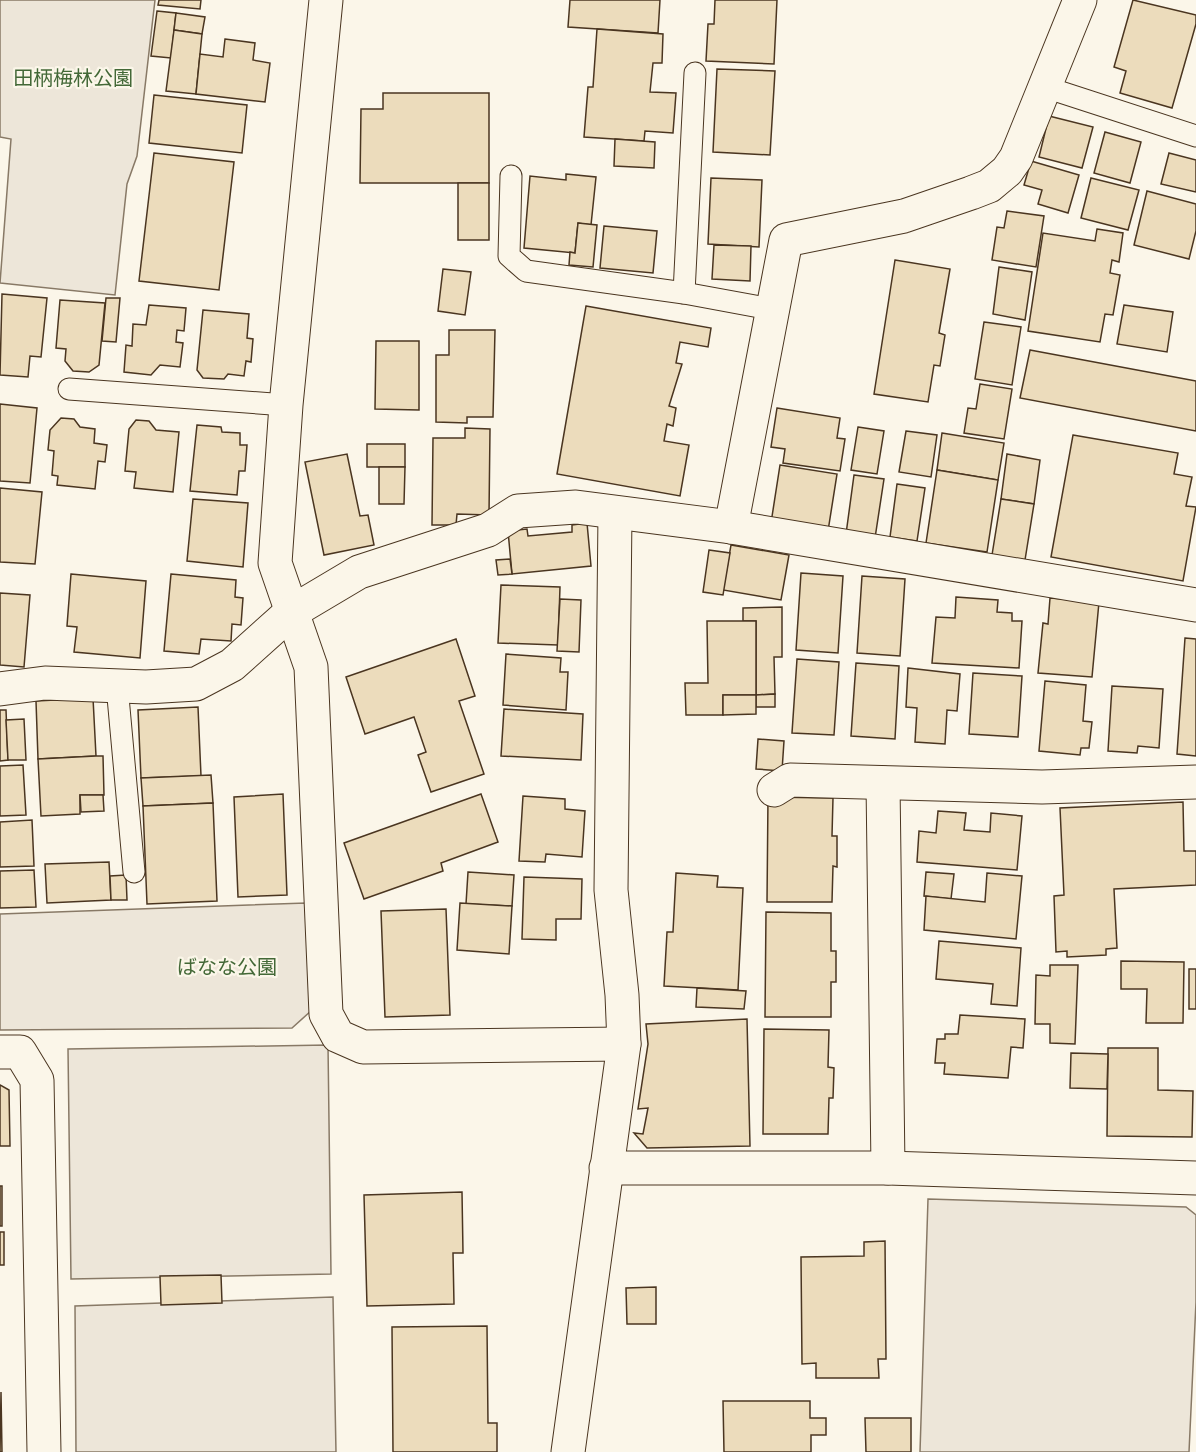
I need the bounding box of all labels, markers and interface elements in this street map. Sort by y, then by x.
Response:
park label: 田柄梅林公園 [13,67,133,90]
park label: ばなな公園 [177,956,277,979]

